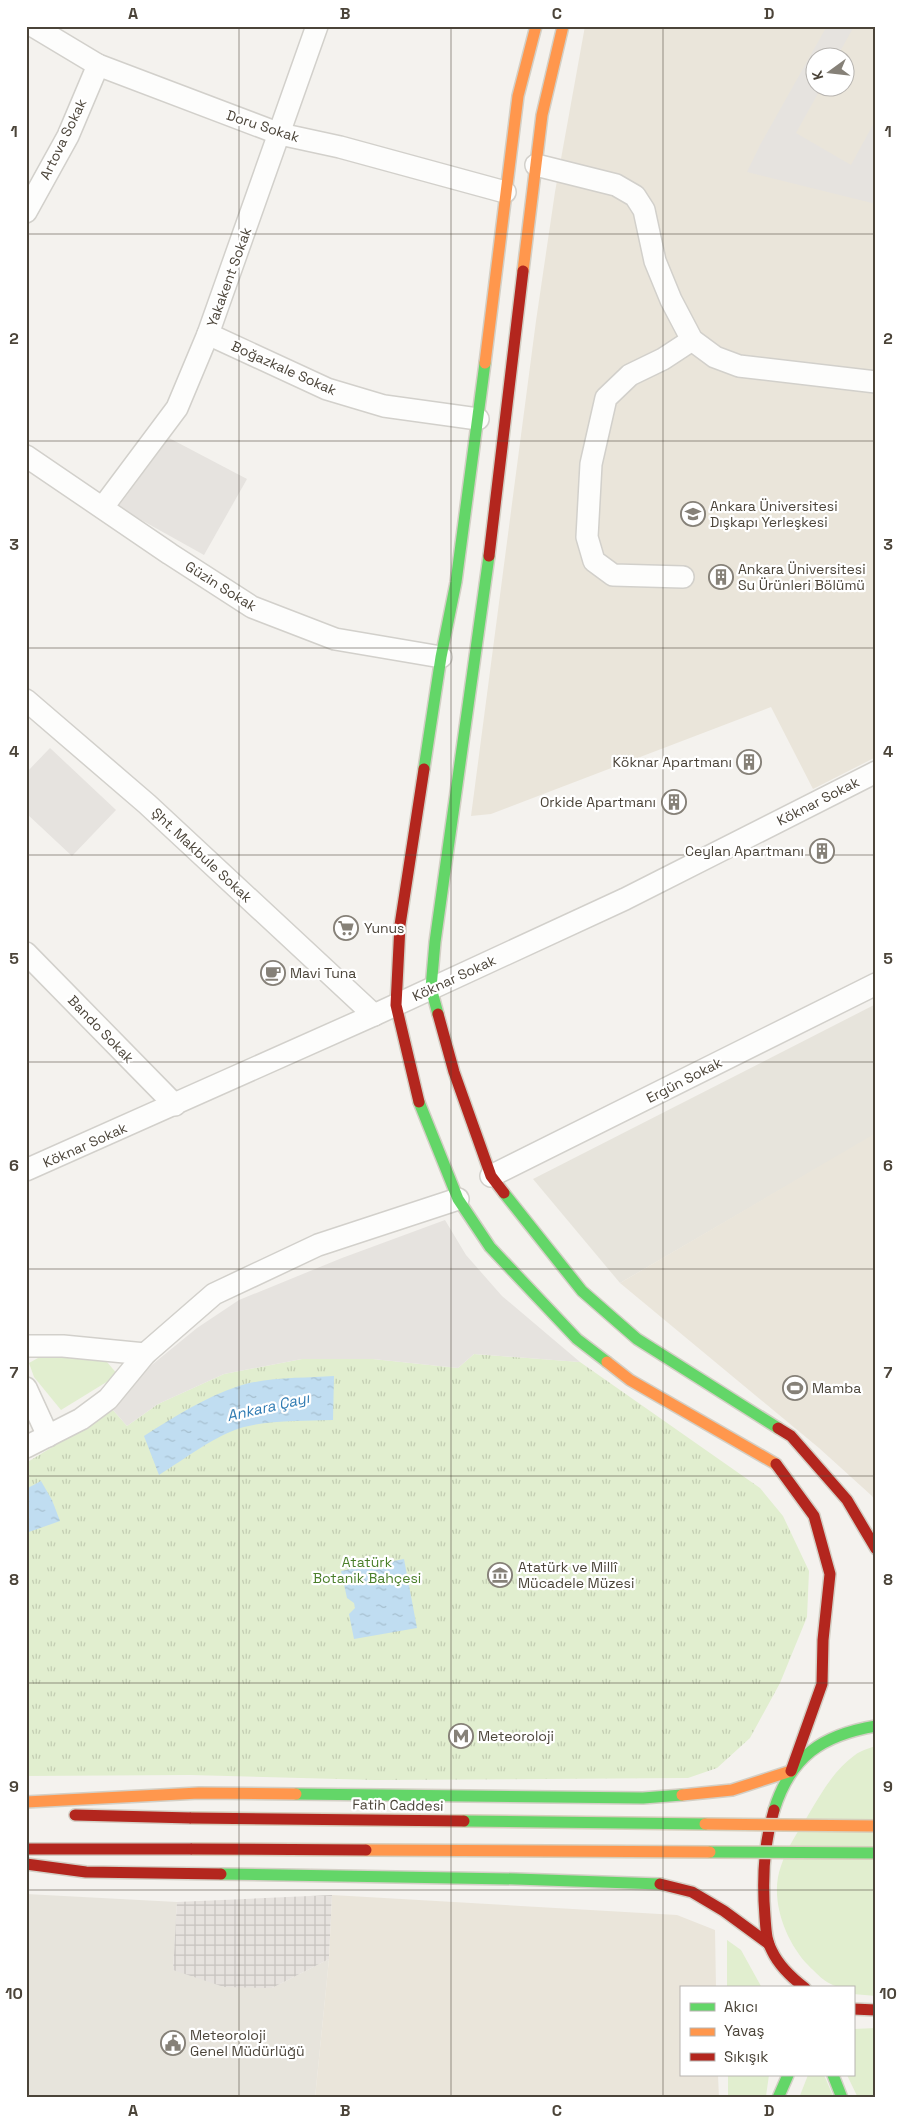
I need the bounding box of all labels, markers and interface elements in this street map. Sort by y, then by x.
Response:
text: A [128,3,138,24]
text: B [340,3,350,24]
text: C [552,3,562,24]
text: D [764,3,774,24]
north arrow [804,48,854,98]
text: K [808,69,827,82]
street label: Artova Sokak [36,95,91,182]
street label: Doru Sokak [224,106,302,146]
text: 1 [10,121,18,142]
text: 1 [884,121,892,142]
street label: Yakakent Sokak [203,224,256,329]
text: 2 [9,328,19,349]
text: 2 [883,328,893,349]
street label: Boğazkale Sokak [229,337,340,399]
place label: Ankara Üniversitesi Dışkapı Yerleşkesi [710,497,838,531]
school or university icon: Ankara Üniversitesi Dışkapı Yerleşkesi [680,501,706,527]
text: 3 [9,534,19,555]
text: 3 [883,534,893,555]
street label: Güzin Sokak [182,557,260,615]
place label: Ankara Üniversitesi Su Ürünleri Bölümü [738,560,866,594]
building icon: Ankara Üniversitesi Su Ürünleri Bölümü [708,564,734,590]
text: 4 [9,741,19,762]
text: 4 [883,741,893,762]
building icon: Köknar Apartmanı [736,749,762,775]
place label: Köknar Apartmanı [613,753,732,771]
street label: Köknar Sokak [774,772,863,829]
building icon: Orkide Apartmanı [661,789,687,815]
place label: Orkide Apartmanı [540,793,656,811]
street label: Şht. Makbule Sokak [148,804,256,907]
building icon: Ceylan Apartmanı [809,838,835,864]
place label: Ceylan Apartmanı [685,842,804,860]
supermarket icon: Yunus [333,915,359,941]
place label: Yunus [364,919,404,937]
text: 5 [9,948,19,969]
text: 5 [883,948,893,969]
street label: Köknar Sokak [409,951,499,1005]
cafe icon: Mavi Tuna [260,960,286,986]
place label: Mavi Tuna [290,964,356,982]
street label: Bando Sokak [64,991,138,1067]
street label: Ergün Sokak [643,1053,725,1107]
street label: Köknar Sokak [40,1118,130,1172]
text: 6 [9,1155,19,1176]
text: 6 [883,1155,893,1176]
text: 7 [10,1362,19,1383]
text: 7 [884,1362,893,1383]
sports icon: Mamba [782,1375,808,1401]
place label: Mamba [812,1379,861,1397]
water label: Ankara Çayı [225,1388,312,1425]
park label: Atatürk Botanik Bahçesi [313,1553,421,1587]
place label: Atatürk ve Millî Mücadele Müzesi [518,1558,634,1592]
museum icon: Atatürk ve Millî Mücadele Müzesi [487,1562,513,1588]
text: 8 [9,1569,19,1590]
text: 8 [883,1569,893,1590]
metro station icon: Meteoroloji [448,1723,474,1749]
place label: Meteoroloji [478,1727,554,1745]
text: 9 [9,1776,19,1797]
text: 9 [883,1776,893,1797]
street label: Fatih Caddesi [352,1795,444,1815]
text: 10 [5,1983,23,2004]
text: 10 [879,1983,897,2004]
legend [680,1986,854,2076]
text: Akıcı [724,1997,758,2016]
text: Yavaş [724,2021,765,2040]
place label: Meteoroloji Genel Müdürlüğü [190,2026,305,2060]
public building icon: Meteoroloji Genel Müdürlüğü [160,2030,186,2056]
text: Sıkışık [724,2047,768,2066]
text: A [128,2100,138,2121]
text: B [340,2100,350,2121]
text: C [552,2100,562,2121]
text: D [764,2100,774,2121]

